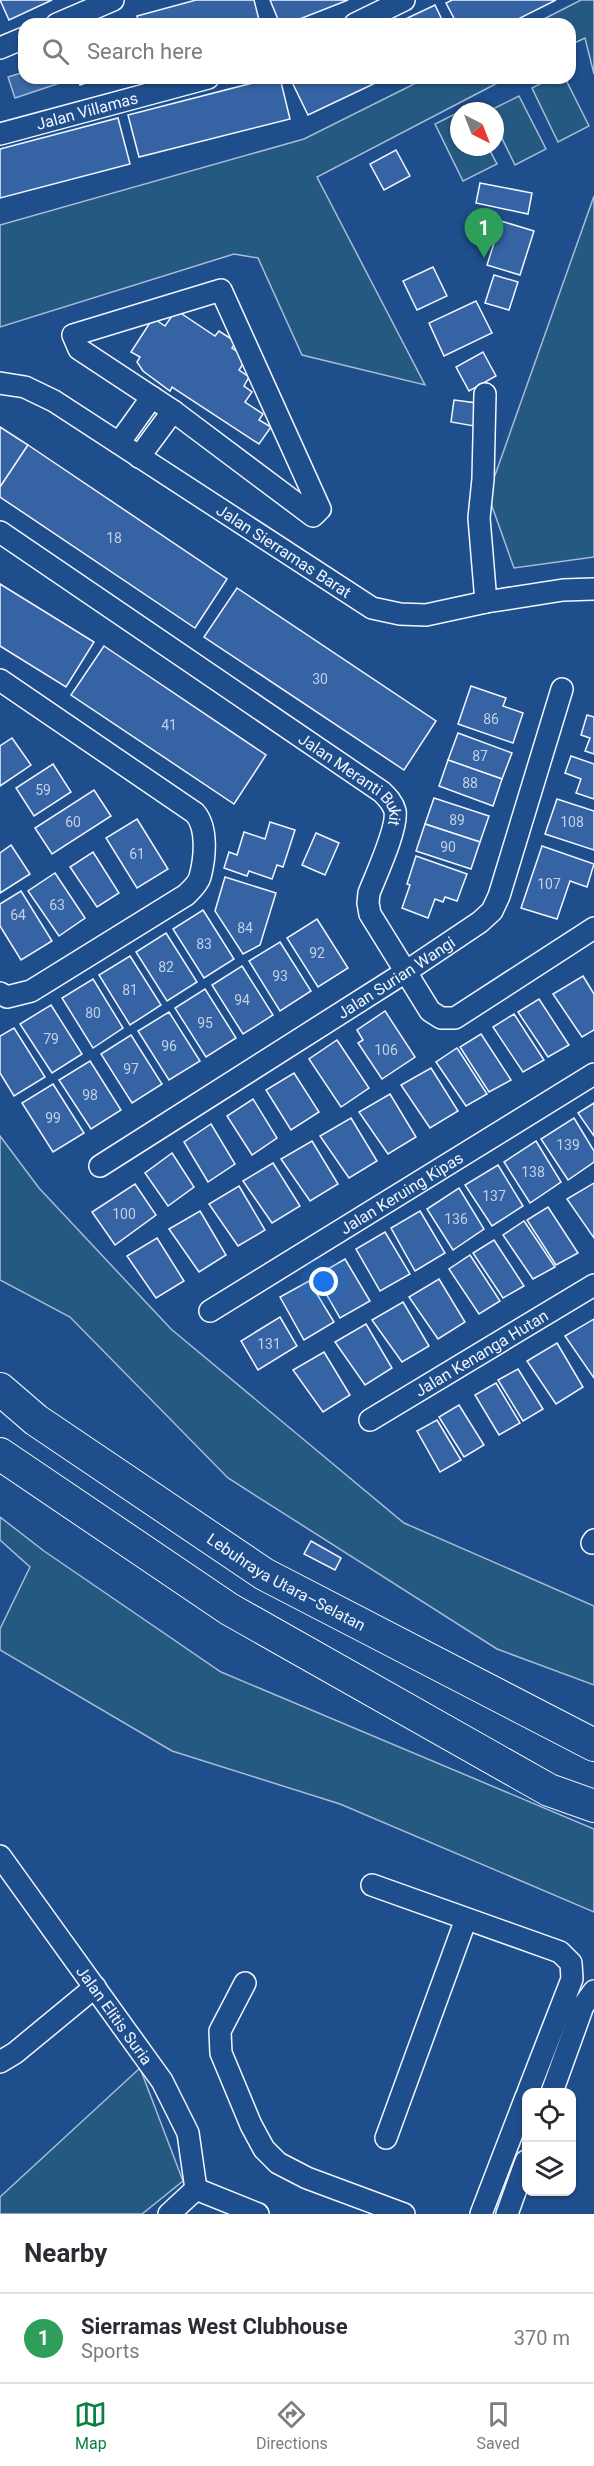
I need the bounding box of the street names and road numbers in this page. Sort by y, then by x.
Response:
street label: Jalan Villamas [34,88,140,134]
street label: Jalan Sierramas Barat [213,500,355,602]
street label: Jalan Meranti Bukit [295,729,405,827]
street label: Jalan Surian Wangi [334,933,459,1023]
street label: Jalan Keruing Kipas [337,1148,467,1238]
street label: Jalan Kenanga Hutan [411,1306,552,1401]
street label: Lebuhraya Utara–Selatan [203,1529,369,1635]
street label: Jalan Elitis Suria [72,1962,156,2069]

